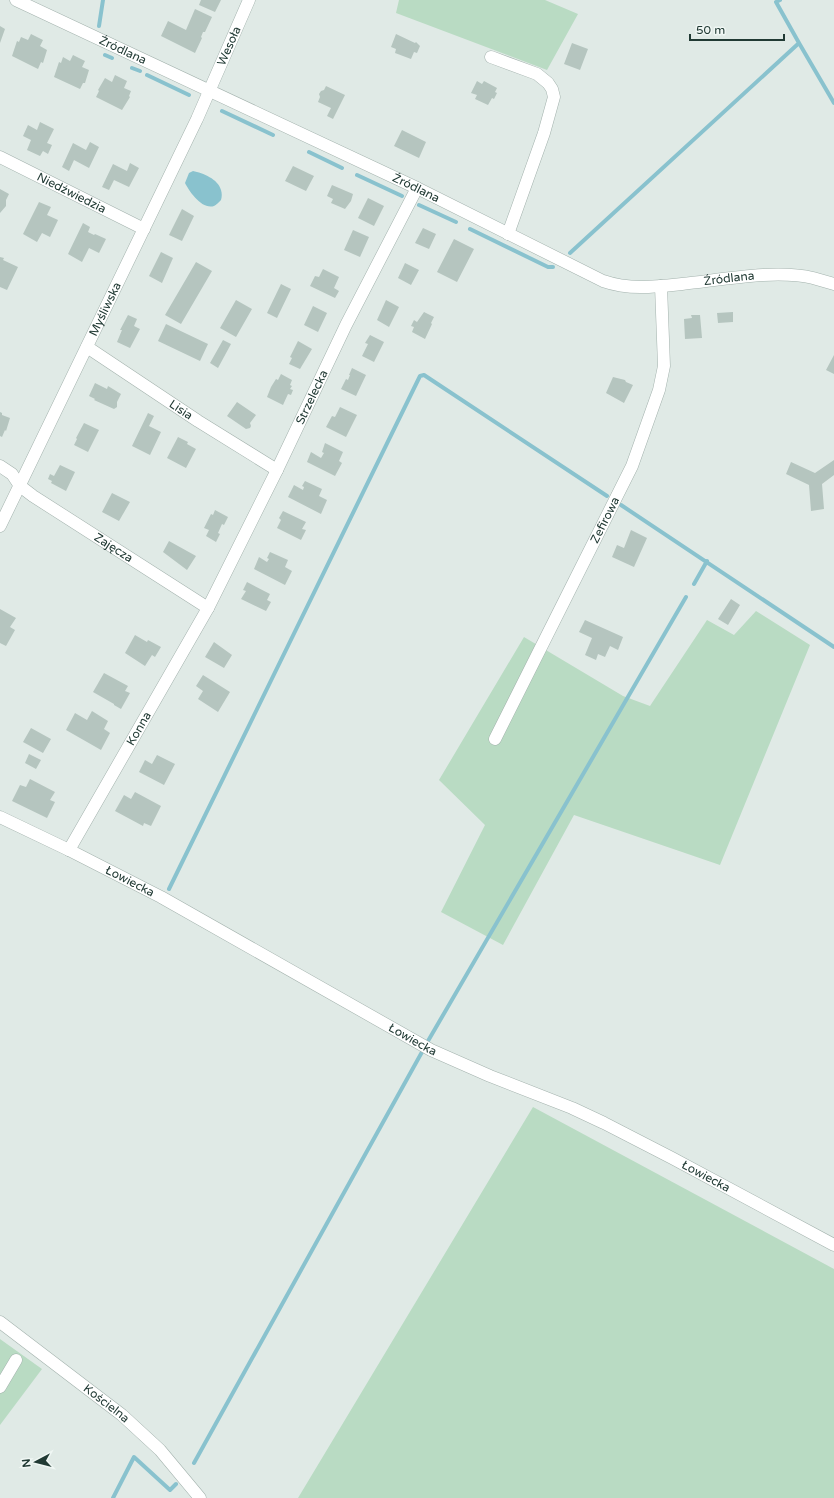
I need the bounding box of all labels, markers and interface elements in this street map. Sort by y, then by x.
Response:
scale bar [690,16,784,42]
text: 50 m [696,23,725,37]
street label: Wesoła [214,24,244,68]
street label: Źródlana [97,33,149,67]
street label: Niedźwiedzia [35,170,108,216]
street label: Źródlana [390,171,442,205]
street label: Źródlana [703,269,755,288]
street label: Myśliwska [86,280,124,338]
street label: Strzelecka [293,368,331,427]
street label: Lisia [167,397,195,423]
street label: Zefirowa [587,495,622,545]
street label: Zajęcza [92,530,136,565]
street label: Konna [124,709,154,748]
street label: Łowiecka [103,863,157,899]
street label: Łowiecka [386,1020,439,1059]
street label: Łowiecka [679,1158,733,1195]
street label: Kościelna [81,1381,132,1425]
north arrow [16,1442,56,1482]
text: N [20,1458,34,1468]

